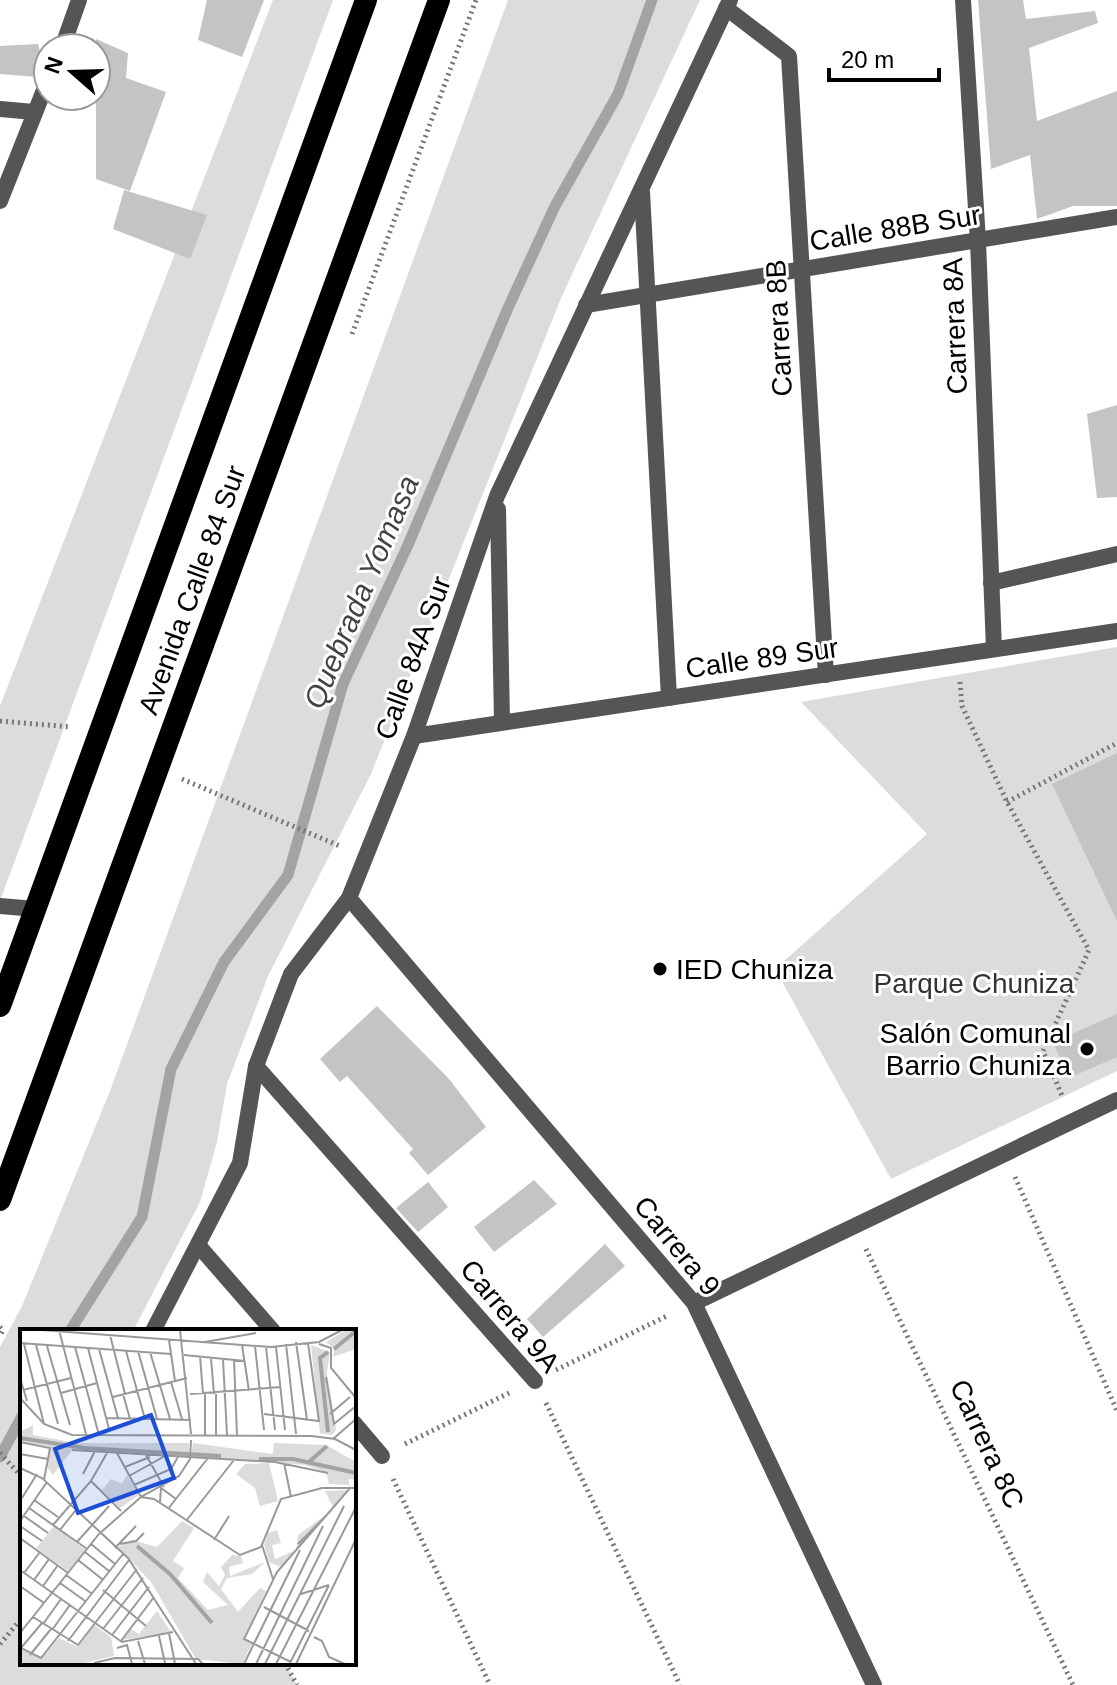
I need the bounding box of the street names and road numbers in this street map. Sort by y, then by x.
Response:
street label: Calle 88B Sur [807,199,983,257]
street label: Carrera 8A [937,257,973,395]
street label: Carrera 8B [760,259,798,397]
street label: Avenida Calle 84 Sur [133,461,251,719]
street label: Calle 84A Sur [369,572,457,744]
street label: Calle 89 Sur [684,632,840,684]
street label: Carrera 9 [628,1190,726,1302]
street label: Carrera 9A [454,1254,566,1379]
street label: Carrera 8C [944,1375,1030,1513]

